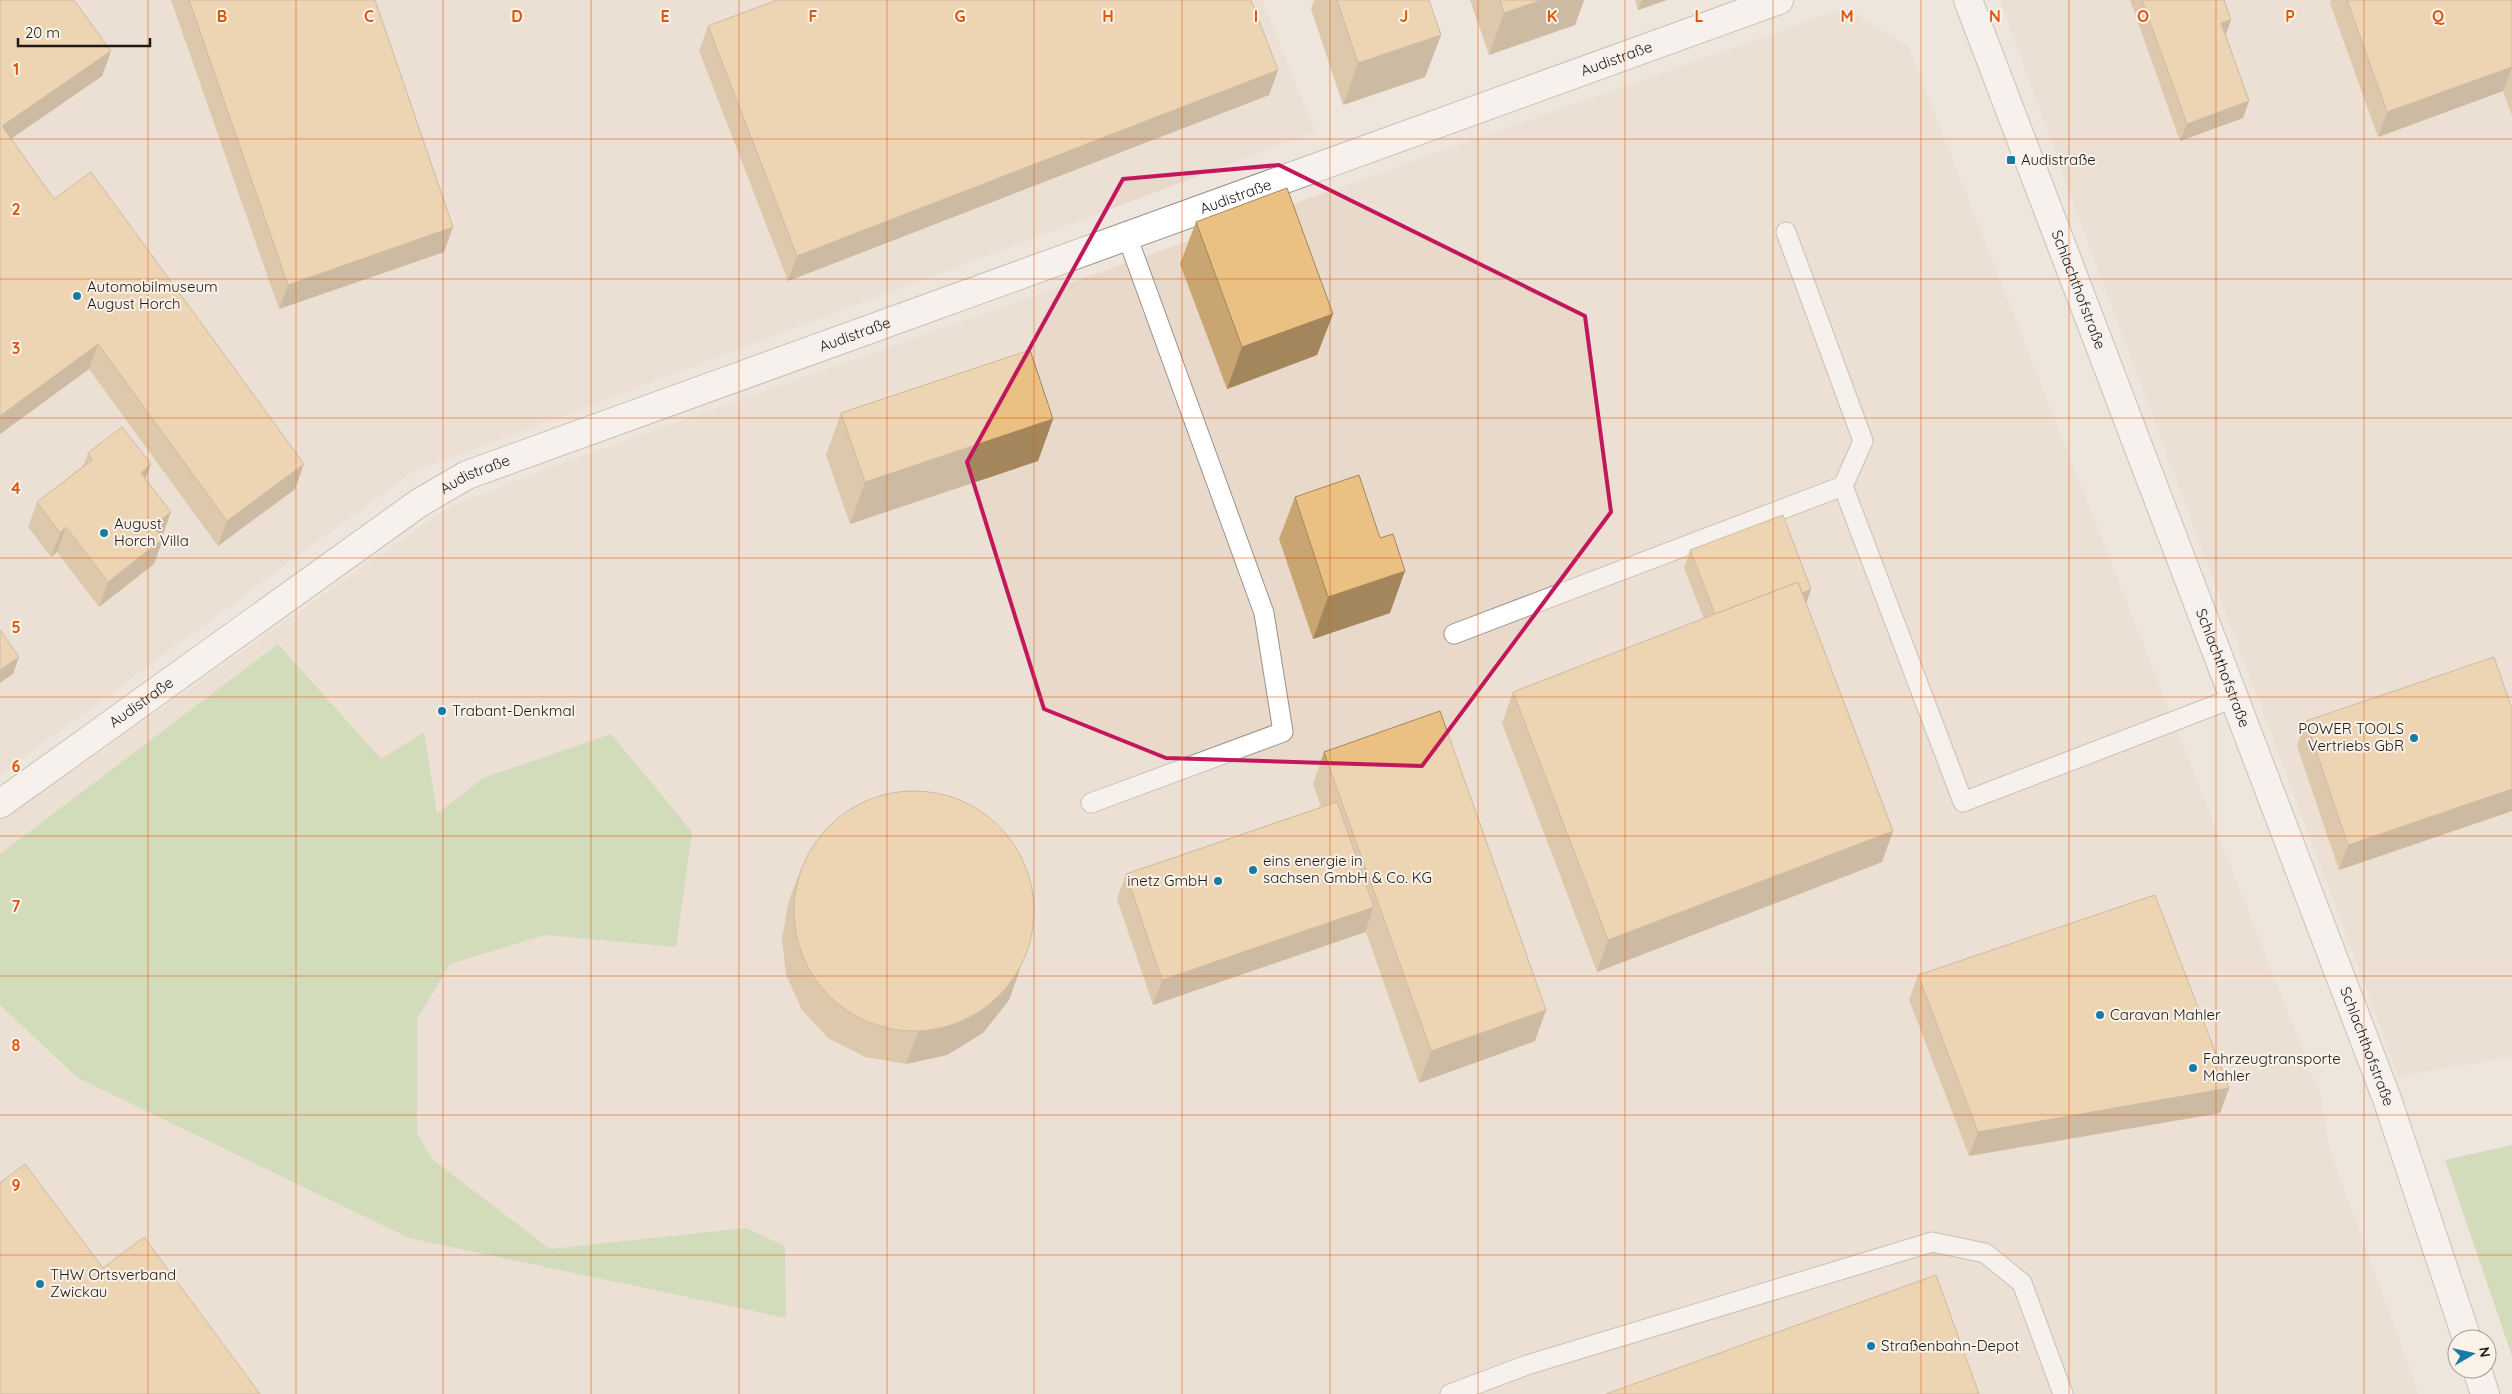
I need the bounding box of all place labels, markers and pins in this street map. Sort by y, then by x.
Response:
place label: Audistraße [2021,150,2096,169]
marker: Audistraße [2005,154,2017,166]
place label: Automobilmuseum August Horch [87,277,218,313]
marker: Automobilmuseum August Horch [71,290,83,302]
place label: August Horch Villa [114,514,189,550]
marker: August Horch Villa [98,527,110,539]
place label: Trabant-Denkmal [452,701,575,720]
marker: Trabant-Denkmal [436,705,448,717]
place label: POWER TOOLS Vertriebs GbR [2298,719,2404,755]
marker: POWER TOOLS Vertriebs GbR [2408,732,2420,744]
place label: eins energie in sachsen GmbH & Co. KG [1263,851,1432,887]
marker: eins energie in sachsen GmbH & Co. KG [1247,864,1259,876]
place label: inetz GmbH [1127,871,1208,890]
marker: inetz GmbH [1212,875,1224,887]
place label: Caravan Mahler [2110,1005,2221,1024]
marker: Caravan Mahler [2094,1009,2106,1021]
place label: Fahrzeugtransporte Mahler [2203,1049,2341,1085]
marker: Fahrzeugtransporte Mahler [2187,1062,2199,1074]
place label: THW Ortsverband Zwickau [50,1265,176,1301]
marker: THW Ortsverband Zwickau [34,1278,46,1290]
place label: Straßenbahn-Depot [1881,1336,2019,1355]
marker: Straßenbahn-Depot [1865,1340,1877,1352]

